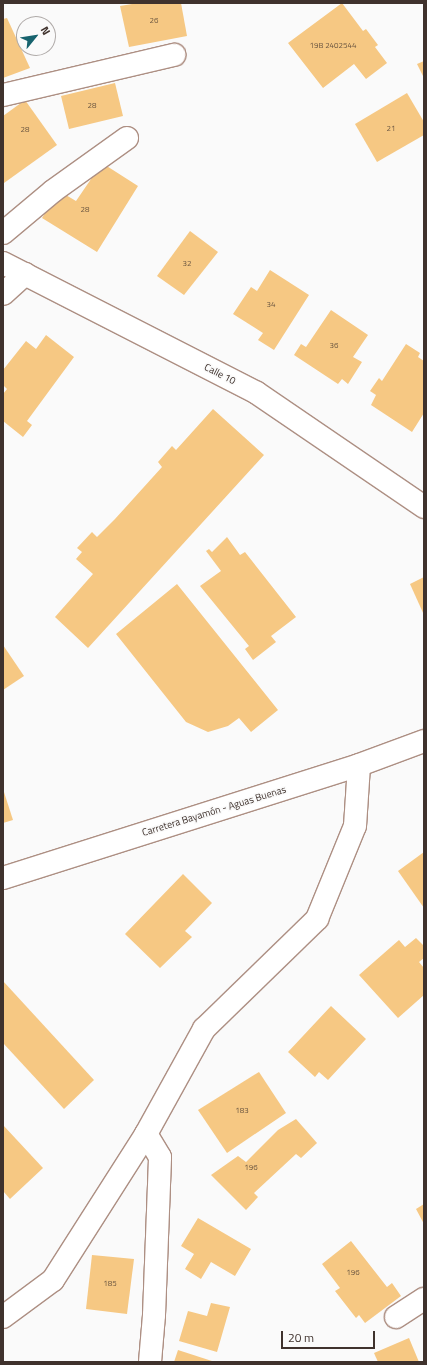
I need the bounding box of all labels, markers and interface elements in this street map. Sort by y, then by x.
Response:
north arrow [16,16,56,56]
house number: 26 [150,16,158,26]
text: N [37,23,54,38]
house number: 19B 2402544 [309,41,357,51]
house number: 28 [88,101,96,111]
house number: 21 [387,124,395,134]
house number: 28 [21,125,29,135]
house number: 28 [81,205,89,215]
house number: 32 [183,259,191,269]
house number: 34 [267,300,275,310]
house number: 36 [330,341,338,351]
street label: Calle 10 [202,361,238,387]
street label: Carretera Bayamón - Aguas Buenas [141,783,287,839]
house number: 183 [235,1106,249,1116]
house number: 196 [244,1163,258,1173]
house number: 196 [346,1268,360,1278]
house number: 185 [103,1279,117,1289]
scale bar [283,1323,377,1349]
text: 20 m [288,1328,314,1347]

